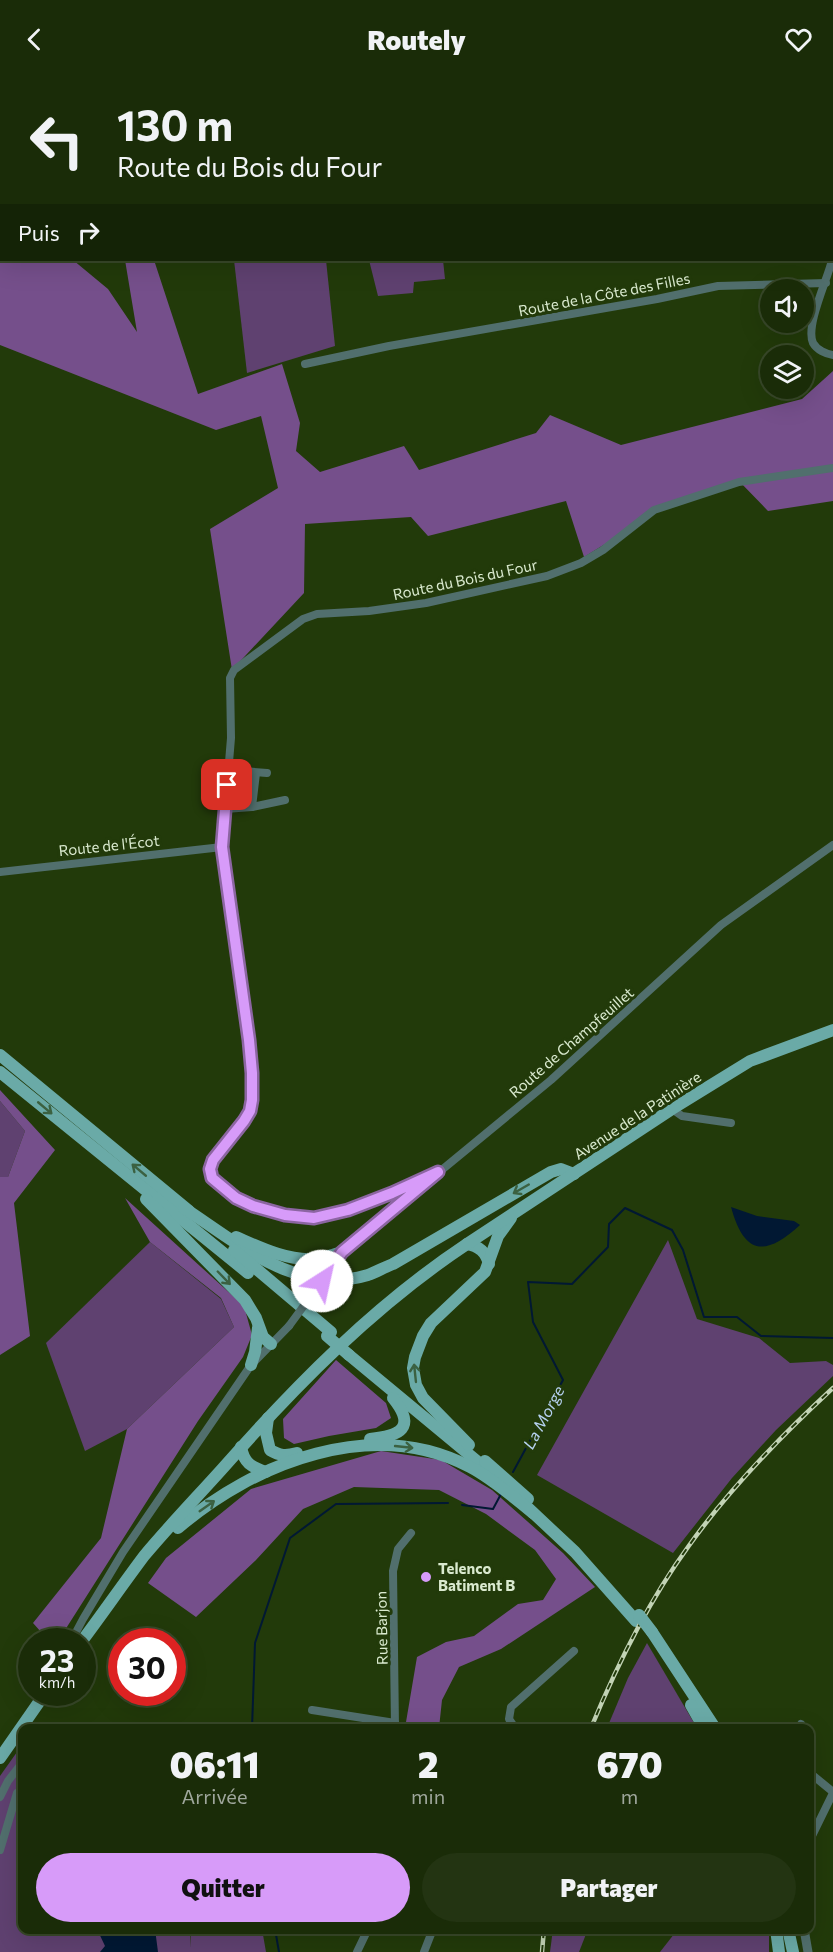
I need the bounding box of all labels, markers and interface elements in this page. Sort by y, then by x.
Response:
icon: back [18,23,51,56]
text: Routely [367,23,466,56]
icon: heart [782,23,815,56]
text: 130 m [117,98,233,150]
icon: left [18,102,96,180]
text: Route du Bois du Four [117,150,382,183]
icon: right [72,216,105,249]
text: Puis [18,219,60,246]
street label: Route de la Côte des Filles [517,268,692,320]
map controls [760,279,814,399]
button: sound [760,279,814,333]
button: layers [760,345,814,399]
street label: Route du Bois du Four [391,555,539,603]
pin [201,759,252,810]
icon: arrive [210,768,243,801]
street label: Route de l'Écot [58,830,160,859]
street label: Route de Champfeuillet [505,983,637,1101]
street label: Avenue de la Patinière [570,1067,704,1163]
one-way arrow [37,1102,53,1115]
one-way arrow [131,1164,147,1177]
one-way arrow [513,1183,530,1195]
position arrow [290,1249,354,1313]
one-way arrow [216,1270,230,1285]
one-way arrow [409,1364,420,1383]
water label: La Morge [518,1382,568,1452]
one-way arrow [394,1442,413,1453]
one-way arrow [199,1500,215,1512]
place label: Telenco Batiment B [438,1559,515,1594]
marker: Telenco Batiment B [419,1570,433,1584]
street label: Rue Barjon [371,1591,391,1665]
speed limit sign: 30 [108,1628,186,1706]
text: 23 [40,1641,74,1678]
text: km/h [39,1673,75,1691]
text: 06:11 [169,1741,260,1785]
text: 2 [418,1741,438,1785]
text: 670 [597,1741,663,1785]
text: Arrivée [182,1784,247,1808]
text: min [411,1784,445,1808]
text: m [621,1784,638,1808]
button: Quitter [36,1853,410,1922]
button: Partager [422,1853,796,1922]

